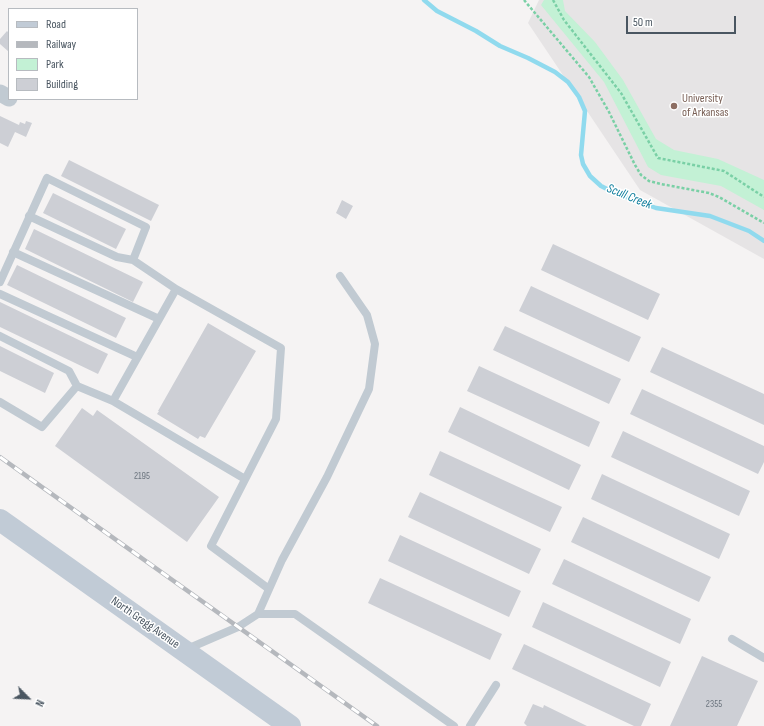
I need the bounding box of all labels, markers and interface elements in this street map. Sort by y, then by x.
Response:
legend [8,8,138,100]
scale bar [628,8,738,34]
text: 50 m [633,15,653,30]
text: Road [46,17,66,32]
text: Railway [46,37,76,52]
text: Park [46,57,64,72]
text: Building [46,77,78,92]
place label: University of Arkansas [682,92,729,120]
marker: University of Arkansas [669,101,679,111]
water label: Scull Creek [604,181,654,213]
house number: 2195 [134,470,150,482]
street label: North Gregg Avenue [108,594,182,652]
north arrow [8,678,48,718]
text: N [32,698,47,708]
house number: 2355 [706,698,722,710]

